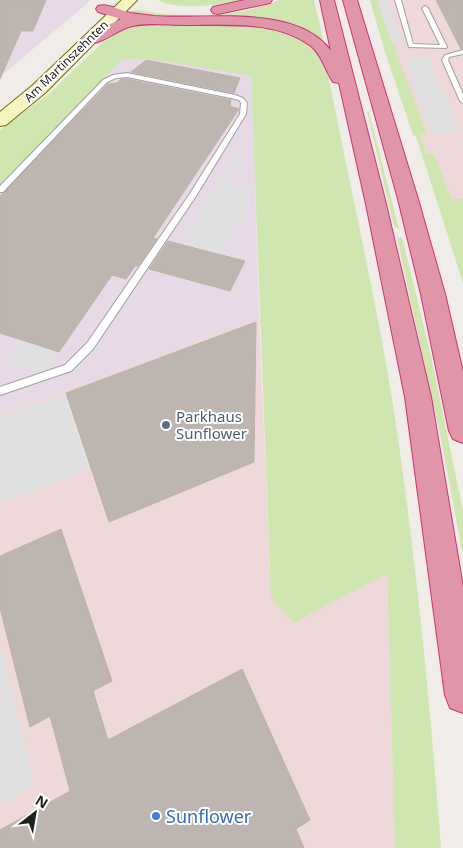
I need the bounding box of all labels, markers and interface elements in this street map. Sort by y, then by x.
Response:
street label: Am Martinszehnten [20,16,112,106]
place label: Parkhaus Sunflower [176,406,247,443]
marker: Parkhaus Sunflower [160,419,172,431]
north arrow [10,788,60,838]
text: N [32,790,52,813]
place label: Sunflower [166,804,252,828]
marker: Sunflower [150,810,162,822]

